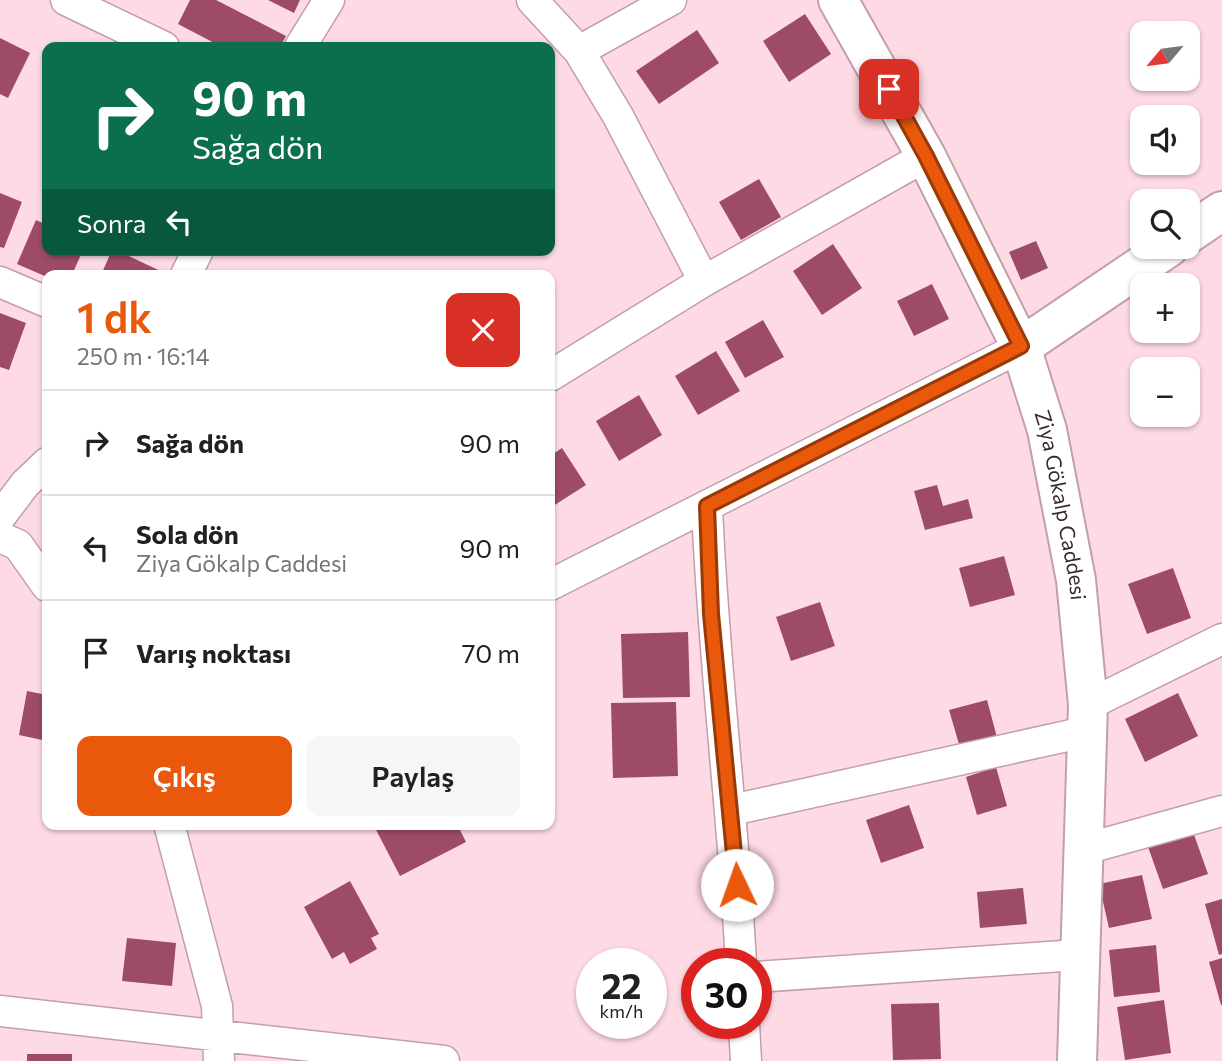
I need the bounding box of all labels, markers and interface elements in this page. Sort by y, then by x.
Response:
north arrow [1130,21,1200,91]
map controls [1130,21,1200,427]
pin [859,59,919,119]
text: 90 m [192,66,307,126]
icon: right [77,70,168,161]
icon: arrive [870,70,908,108]
button: sound [1130,105,1200,175]
text: Sağa dön [192,126,323,166]
button: search [1130,189,1200,259]
icon: left [160,203,198,241]
text: Sonra [77,207,146,238]
button: + [1130,273,1200,343]
text: 1 dk [77,290,152,342]
button: close [446,293,520,367]
text: 250 m · 16:14 [77,342,210,370]
button: − [1130,357,1200,427]
street label: Ziya Gökalp Caddesi [1031,407,1092,601]
icon: right [77,424,115,462]
text: Sağa dön [136,427,244,458]
text: 90 m [460,427,520,458]
text: Sola dön [136,518,239,549]
icon: left [77,529,115,567]
text: 90 m [460,532,520,563]
text: Ziya Gökalp Caddesi [136,549,347,577]
icon: arrive [77,634,115,672]
text: Varış noktası [136,637,291,668]
text: 70 m [462,637,520,668]
button: Çıkış [77,736,292,816]
button: Paylaş [306,736,520,816]
position arrow [700,848,774,922]
speed limit sign: 30 [681,948,772,1039]
text: 22 [602,963,641,1006]
text: km/h [600,1000,643,1022]

